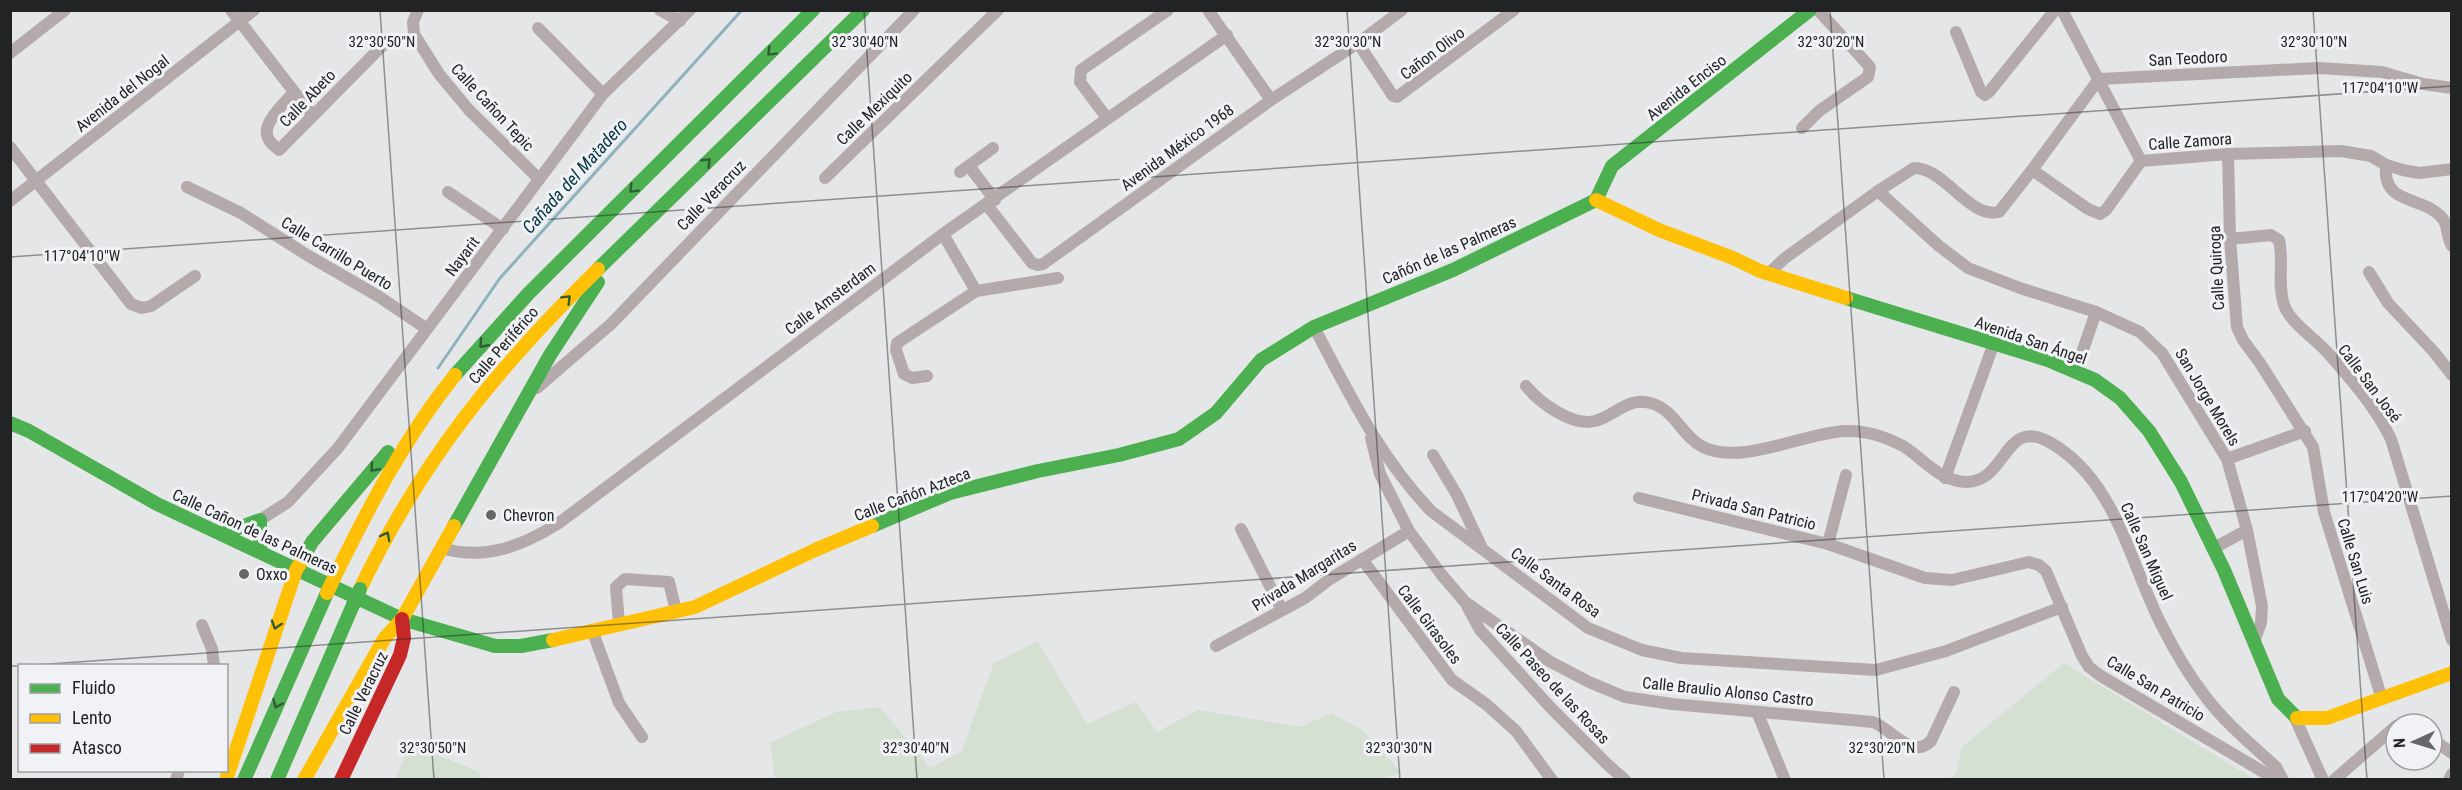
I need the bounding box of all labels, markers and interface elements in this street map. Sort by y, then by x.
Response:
street label: Cañon Olivo [1396,23,1468,84]
text: 32°30'50"N [349,33,415,51]
text: 32°30'40"N [832,33,898,51]
text: 32°30'30"N [1315,33,1381,51]
text: 32°30'20"N [1798,33,1864,51]
text: 32°30'10"N [2281,33,2347,51]
one-way arrow [768,44,779,55]
street label: San Teodoro [2148,47,2228,70]
street label: Avenida Enciso [1643,50,1730,124]
street label: Avenida del Nogal [72,51,173,136]
street label: Calle Cañon Tepic [447,60,538,155]
street label: Calle Abeto [275,66,339,131]
street label: Calle Mexiquito [833,68,916,149]
text: 117°04'10"W [2342,79,2419,97]
street label: Avenida México 1968 [1117,100,1237,195]
water label: Cañada del Matadero [518,114,632,237]
street label: Calle Zamora [2148,129,2232,154]
street label: Calle Veracruz [673,156,750,235]
one-way arrow [699,159,710,170]
one-way arrow [630,182,641,193]
street label: Cañón de las Palmeras [1379,212,1519,289]
street label: Calle Carrillo Puerto [278,213,396,294]
street label: Calle Quiroga [2205,225,2228,311]
street label: Nayarit [441,232,484,280]
text: 117°04'10"W [44,247,121,265]
street label: Calle Amsterdam [781,258,879,339]
one-way arrow [560,295,571,306]
street label: Calle Periférico [465,303,542,388]
street label: Avenida San Ángel [1972,312,2089,369]
one-way arrow [479,337,490,348]
street label: Calle San José [2334,340,2405,426]
street label: San Jorge Morels [2171,345,2244,449]
one-way arrow [370,461,381,472]
street label: Calle Cañón Azteca [851,464,973,525]
street label: Calle Cañon de las Palmeras [169,485,340,578]
street label: Privada San Patricio [1690,485,1818,534]
text: 117°04'20"W [2342,488,2419,506]
street label: Calle San Miguel [2116,499,2177,603]
place label: Chevron [503,506,555,525]
marker: Chevron [484,508,498,522]
street label: Calle San Luis [2333,516,2378,606]
one-way arrow [379,532,390,543]
street label: Privada Margaritas [1249,536,1360,615]
street label: Calle Santa Rosa [1507,543,1604,621]
place label: Oxxo [256,565,288,584]
marker: Oxxo [237,567,251,581]
street label: Calle Girasoles [1394,581,1466,668]
one-way arrow [271,619,283,630]
street label: Calle Paseo de las Rosas [1492,619,1614,748]
street label: Calle Veracruz [335,648,392,738]
street label: Calle San Patricio [2103,652,2208,725]
legend [18,664,228,772]
street label: Calle Braulio Alonso Castro [1641,673,1815,710]
text: Fluido [72,677,116,698]
one-way arrow [273,697,285,708]
text: Lento [72,707,112,728]
north arrow [2384,712,2444,772]
text: Atasco [72,737,122,758]
text: N [2390,737,2409,749]
text: 32°30'50"N [400,739,466,757]
text: 32°30'40"N [883,739,949,757]
text: 32°30'30"N [1366,739,1432,757]
text: 32°30'20"N [1849,739,1915,757]

